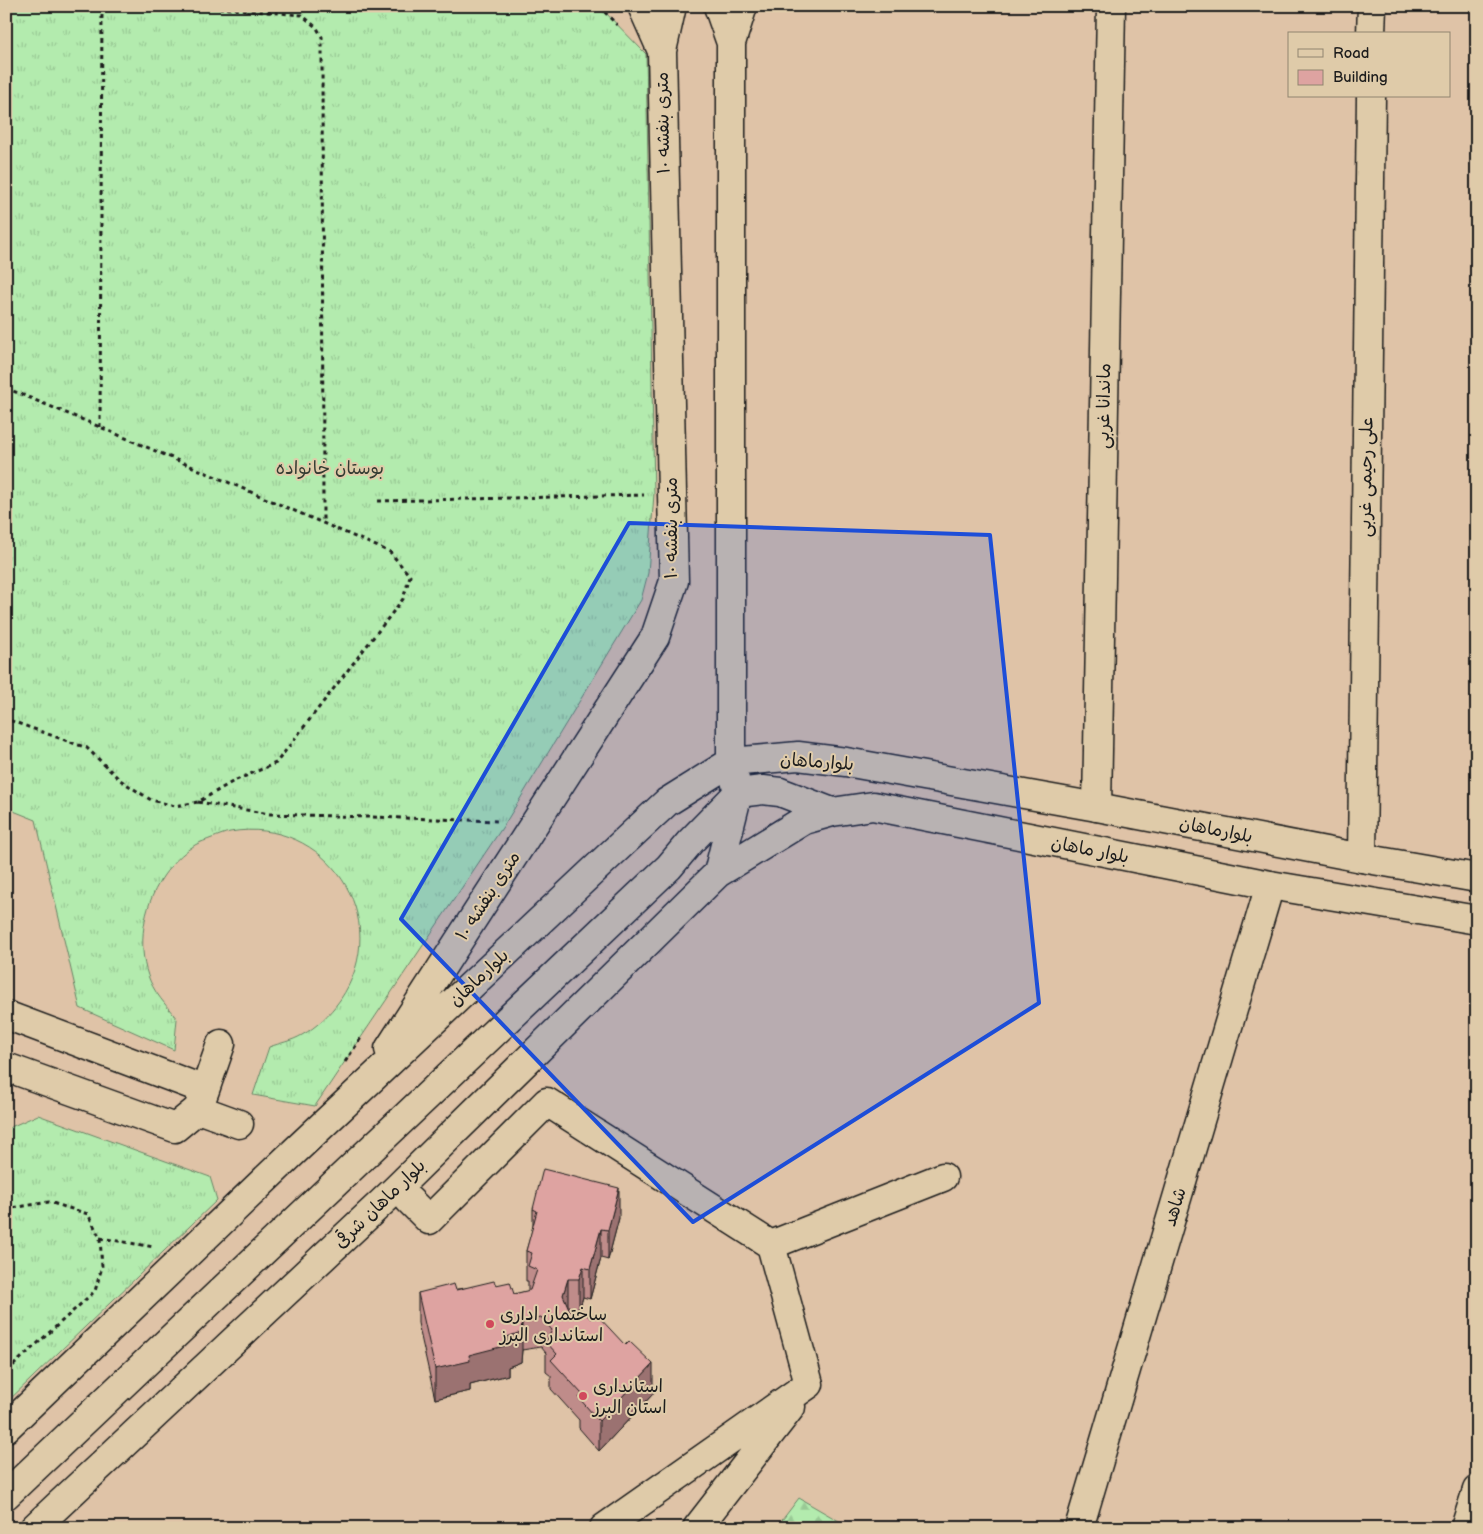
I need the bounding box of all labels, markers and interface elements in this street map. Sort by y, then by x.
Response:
legend [1288,32,1450,98]
text: Road [1333,44,1369,63]
text: Building [1333,68,1388,87]
street label: ۱۰ متری بنفشه [652,72,674,174]
street label: ماندانا غربی [1093,363,1115,449]
street label: علی رحیمی غربی [1354,417,1378,537]
park label: بوستان خانواده [276,458,384,479]
street label: ۱۰ متری بنفشه [661,477,682,579]
street label: بلوارماهان [779,749,855,775]
street label: بلوارماهان [1178,813,1254,847]
street label: بلوار ماهان [1049,832,1131,868]
street label: ۱۰ متری بنفشه [451,847,525,945]
street label: بلوارماهان [445,945,513,1011]
street label: بلوار ماهان شرقی [328,1154,430,1253]
street label: شاهد [1159,1185,1191,1229]
place label: ساختمان اداری استانداری البرز [498,1304,607,1346]
marker: ساختمان اداری استانداری البرز [484,1318,496,1330]
place label: استانداری استان البرز [591,1376,667,1418]
marker: استانداری استان البرز [577,1390,589,1402]

